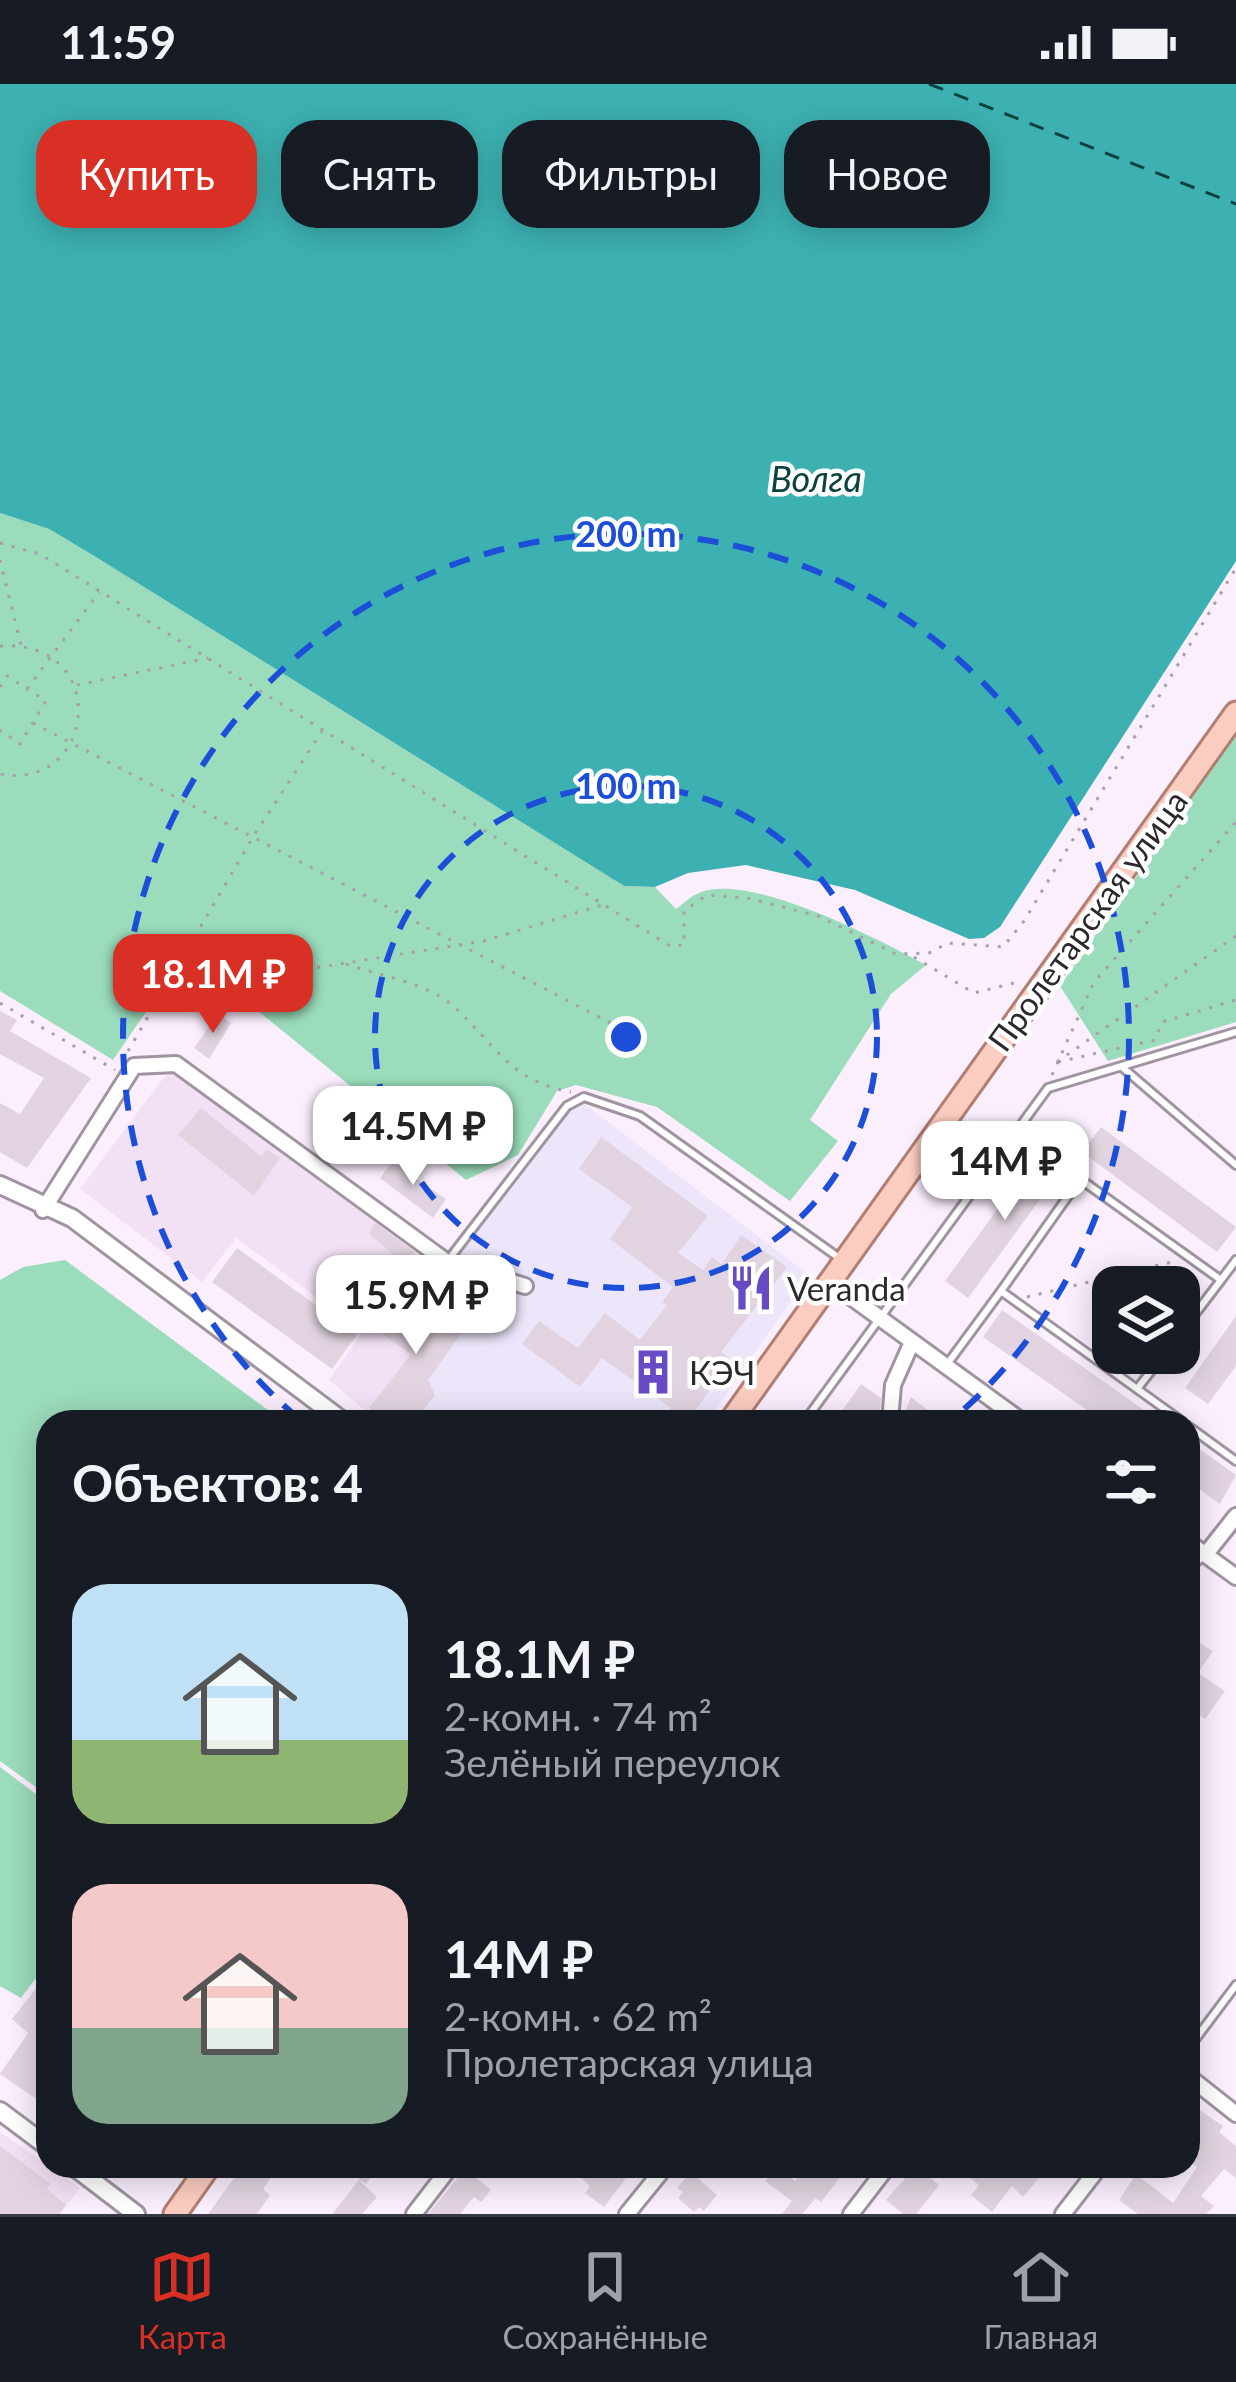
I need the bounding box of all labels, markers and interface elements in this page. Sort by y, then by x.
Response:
text: 11:59 [60,15,176,69]
chip: Купить [36,120,257,228]
chip: Снять [281,120,478,228]
chip: Фильтры [502,120,760,228]
chip: Новое [784,120,990,228]
water label: Волга [770,456,862,500]
text: 200 m [575,511,677,555]
text: 100 m [575,763,677,807]
street label: Пролетарская улица [979,782,1195,1058]
pin: 18.1M ₽ [102,934,324,1036]
text: 18.1M ₽ [140,950,286,996]
centre of rings [605,1016,647,1058]
pin: 14.5M ₽ [302,1086,524,1188]
text: 14.5M ₽ [340,1102,486,1148]
pin: 14M ₽ [921,1121,1089,1223]
text: 14M ₽ [948,1137,1062,1183]
pin: 15.9M ₽ [305,1255,527,1357]
restaurant icon: Veranda [726,1263,776,1313]
map controls [1092,1266,1200,1374]
button: layers [1092,1266,1200,1374]
place label: Veranda [787,1268,906,1308]
text: 15.9M ₽ [343,1271,489,1317]
building icon: КЭЧ [628,1347,678,1397]
place label: КЭЧ [689,1352,755,1392]
icon: filters [1098,1449,1164,1515]
text: Объектов: 4 [72,1452,363,1513]
text: 18.1M ₽ [444,1628,635,1689]
icon: home [168,1632,312,1776]
text: 2-комн. · 74 m² [444,1693,712,1739]
text: Зелёный переулок [444,1739,781,1785]
text: 14M ₽ [444,1928,593,1989]
icon: home [168,1932,312,2076]
text: 2-комн. · 62 m² [444,1993,712,2039]
text: Пролетарская улица [444,2039,814,2085]
tab: Карта [138,2244,227,2356]
tab: Сохранённые [503,2244,708,2356]
tab: Главная [984,2244,1098,2356]

